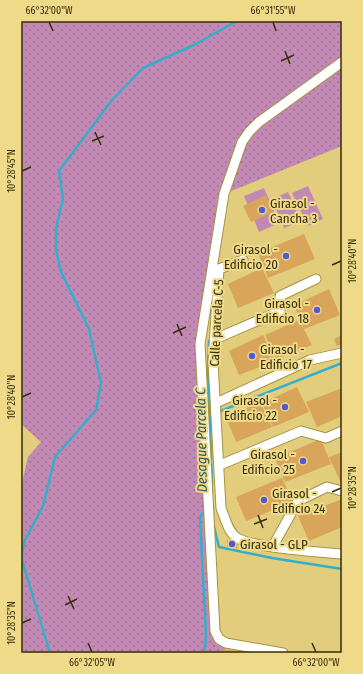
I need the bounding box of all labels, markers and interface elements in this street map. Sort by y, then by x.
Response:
text: 66°32'00"W [26,5,73,17]
text: 66°31'55"W [251,5,296,17]
text: 10°28'45"N [6,149,18,193]
place label: Girasol - Cancha 3 [270,196,318,226]
marker: Girasol - Cancha 3 [257,205,267,215]
text: 10°28'40"N [347,239,359,283]
place label: Girasol - Edificio 20 [224,242,278,272]
marker: Girasol - Edificio 20 [281,251,291,261]
street label: Calle parcela C-5 [207,279,226,367]
place label: Girasol - Edificio 18 [256,296,309,326]
marker: Girasol - Edificio 18 [312,305,322,315]
place label: Girasol - Edificio 17 [260,342,312,372]
marker: Girasol - Edificio 17 [247,351,257,361]
text: 10°28'40"N [6,375,18,419]
water label: Desague Parcela C [192,387,211,492]
place label: Girasol - Edificio 22 [224,393,277,423]
marker: Girasol - Edificio 22 [280,402,290,412]
place label: Girasol - Edificio 25 [242,447,295,477]
marker: Girasol - Edificio 25 [298,456,308,466]
text: 10°28'35"N [347,466,359,510]
place label: Girasol - Edificio 24 [272,486,325,516]
marker: Girasol - Edificio 24 [259,495,269,505]
place label: Girasol - GLP [240,537,308,552]
marker: Girasol - GLP [227,539,237,549]
text: 10°28'35"N [6,601,18,645]
text: 66°32'05"W [69,657,116,669]
text: 66°32'00"W [293,657,340,669]

